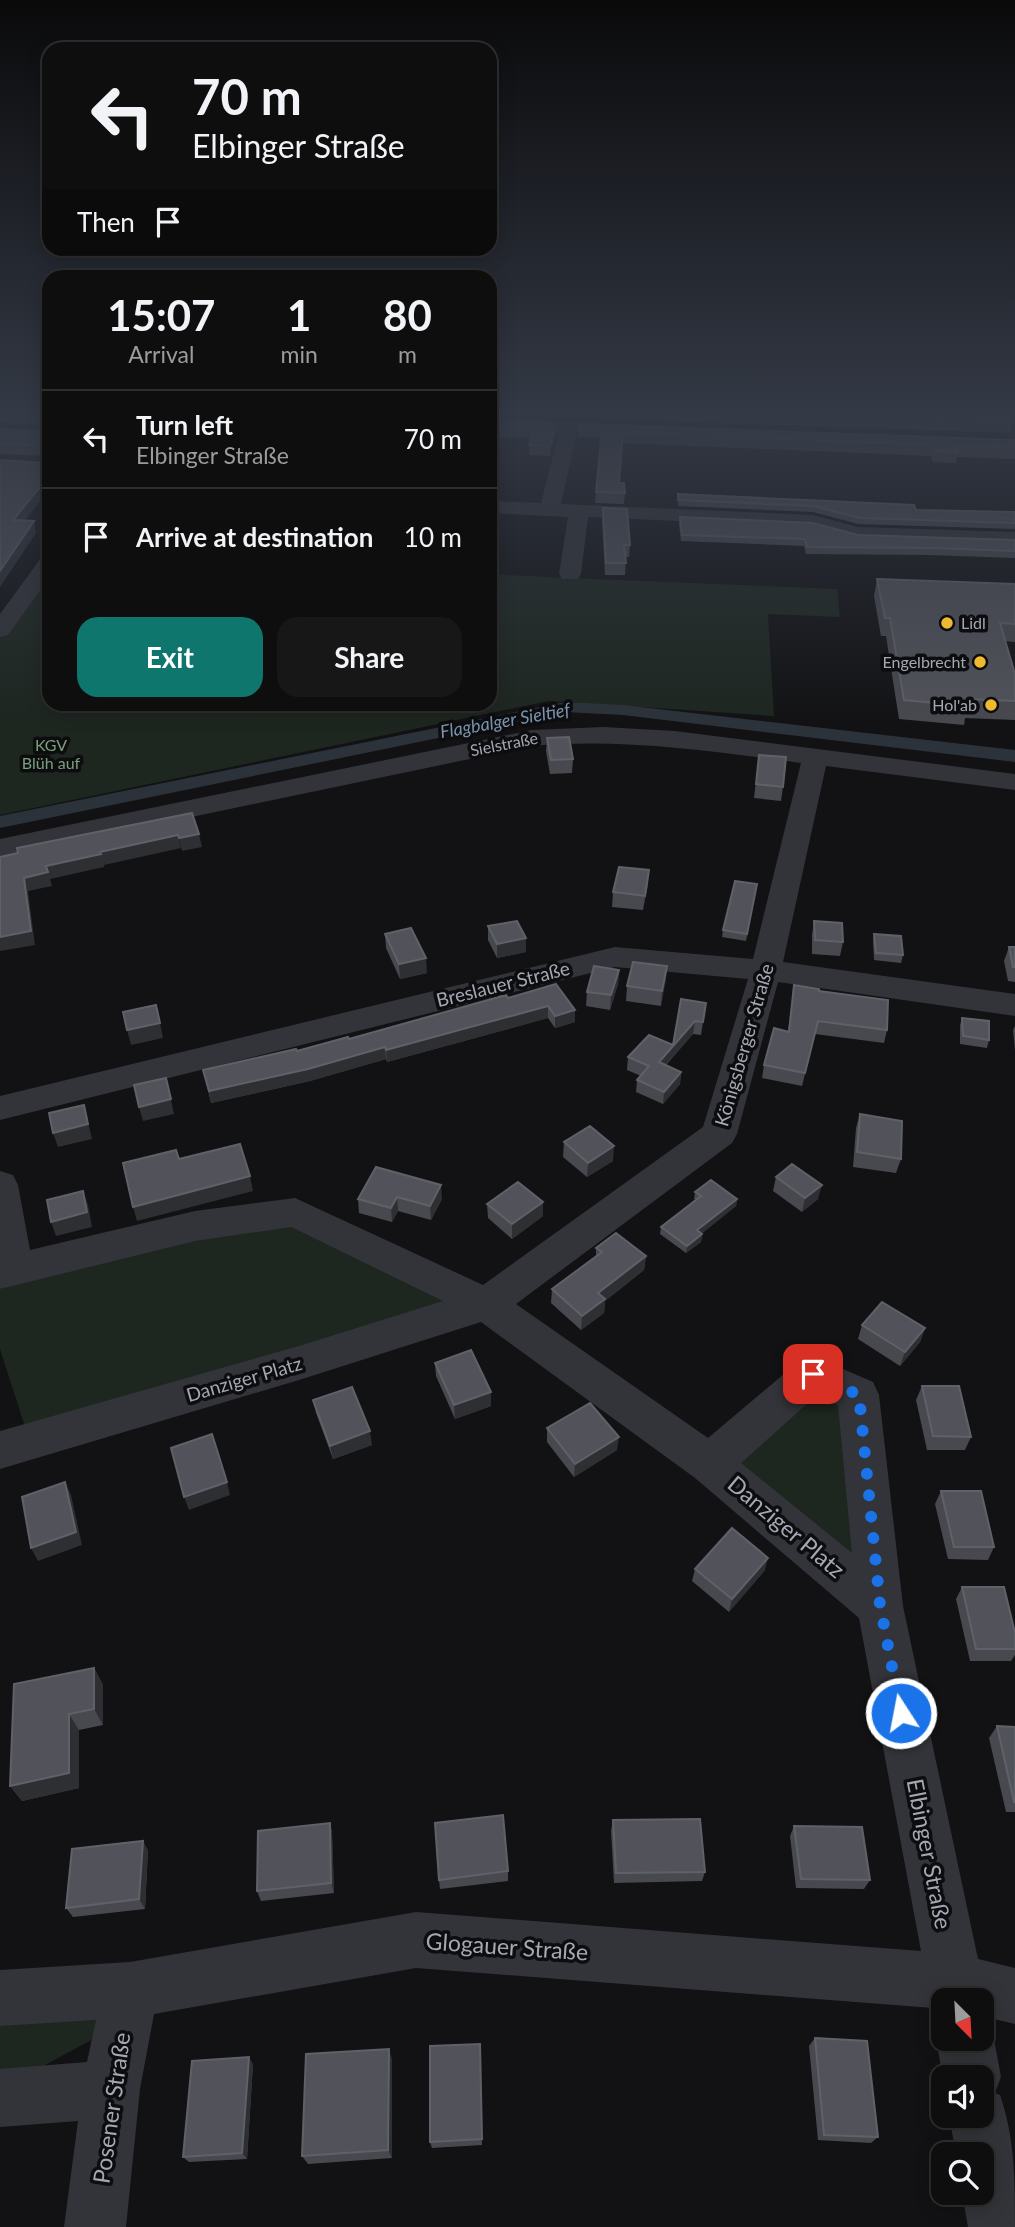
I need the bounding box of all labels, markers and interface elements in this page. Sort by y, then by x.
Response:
text: 70 m [192,67,302,125]
icon: left [77,70,168,161]
text: Elbinger Straße [192,126,405,165]
icon: arrive [149,203,187,241]
text: Then [77,206,135,238]
text: 15:07 [107,290,215,340]
text: 1 [287,290,311,340]
text: 80 [383,290,432,340]
text: Arrival [128,340,194,368]
text: min [281,340,318,368]
text: m [398,340,417,368]
text: Turn left [136,409,233,441]
icon: left [77,420,115,458]
text: 70 m [404,423,462,455]
text: Elbinger Straße [136,441,289,469]
icon: arrive [77,518,115,556]
text: Arrive at destination [136,521,373,553]
text: 10 m [404,521,462,553]
place label: Lidl [961,613,986,632]
marker: Lidl [939,615,955,631]
button: Exit [77,617,263,697]
button: Share [277,617,462,697]
place label: Engelbrecht [883,652,966,671]
marker: Engelbrecht [972,654,988,670]
place label: Hol'ab [932,695,977,714]
marker: Hol'ab [983,697,999,713]
water label: Flagbalger Sieltief [438,698,573,742]
street label: Sielstraße [468,728,539,759]
park label: KGV Blüh auf [22,735,81,772]
street label: Breslauer Straße [434,956,572,1011]
street label: Königsberger Straße [709,961,778,1129]
pin [783,1344,843,1404]
street label: Danziger Platz [183,1351,304,1406]
icon: arrive [794,1355,832,1393]
street label: Danziger Platz [722,1469,851,1583]
position arrow [864,1676,938,1750]
street label: Elbinger Straße [902,1776,958,1932]
street label: Glogauer Straße [425,1926,589,1966]
north arrow [931,1988,994,2051]
map controls [931,1988,994,2205]
street label: Posener Straße [87,2030,135,2185]
button: sound [931,2065,994,2128]
button: search [931,2142,994,2205]

